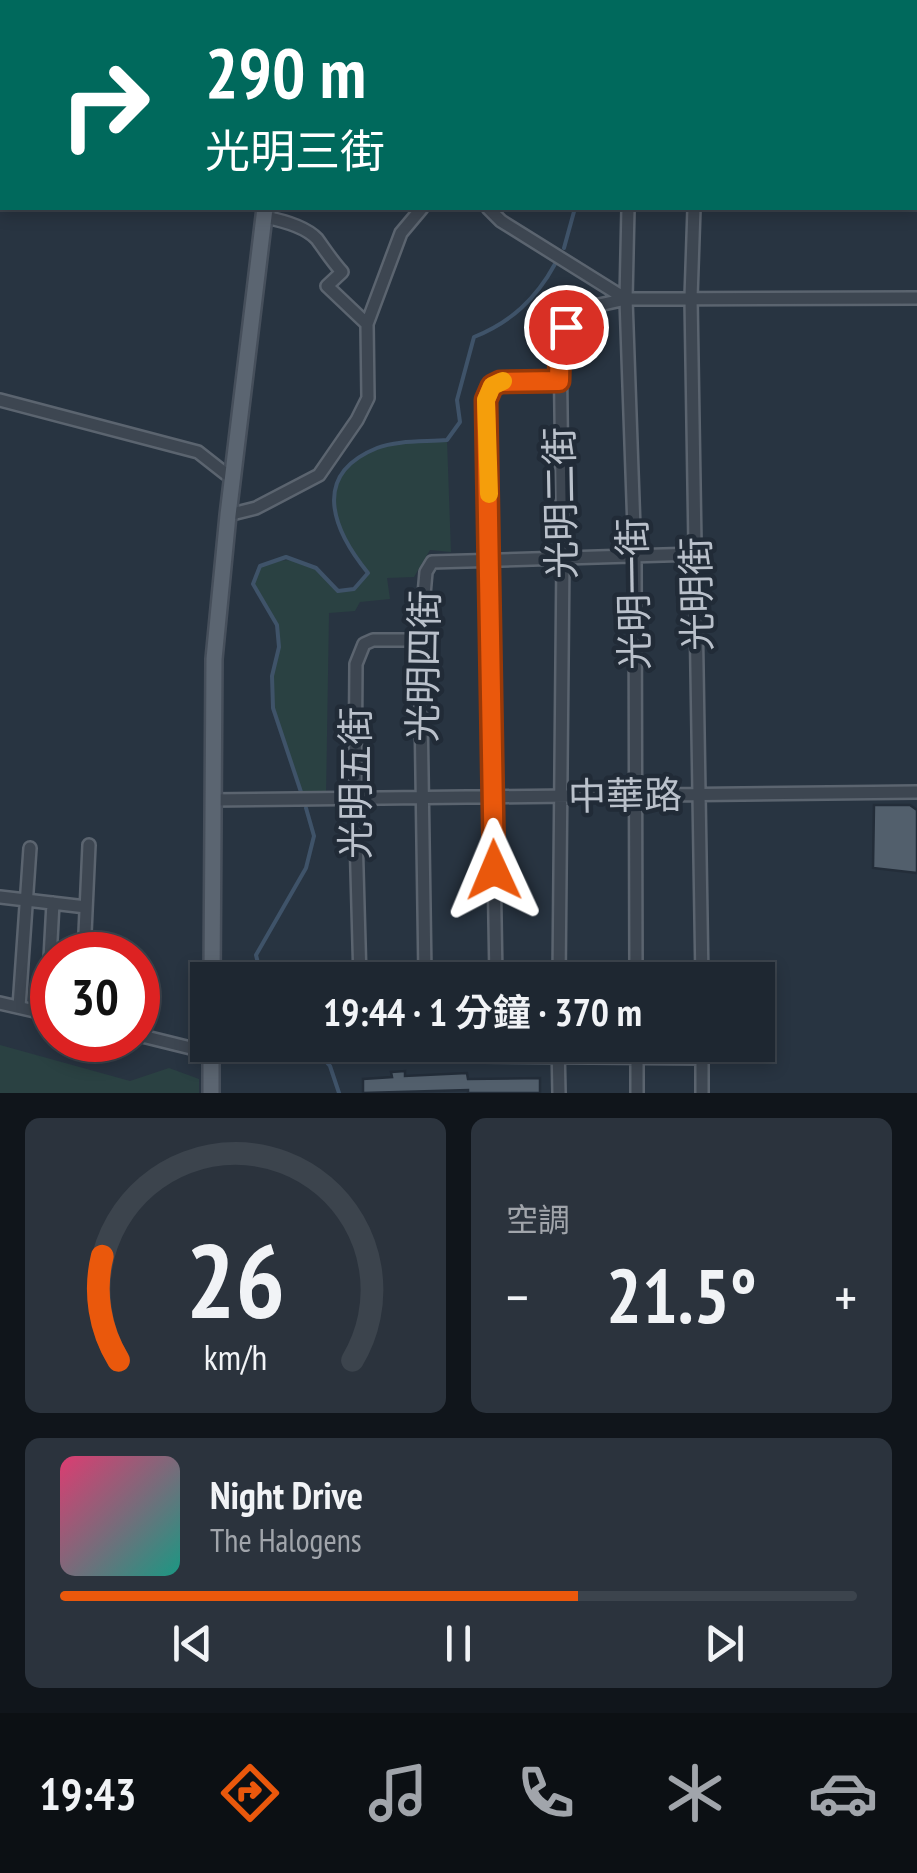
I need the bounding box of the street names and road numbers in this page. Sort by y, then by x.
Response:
street label: 光明二街 [534,427,585,579]
street label: 光明一街 [607,518,658,670]
street label: 光明街 [670,537,721,651]
street label: 光明四街 [397,590,448,742]
street label: 光明五街 [330,707,379,859]
street label: 中華路 [568,769,682,820]

